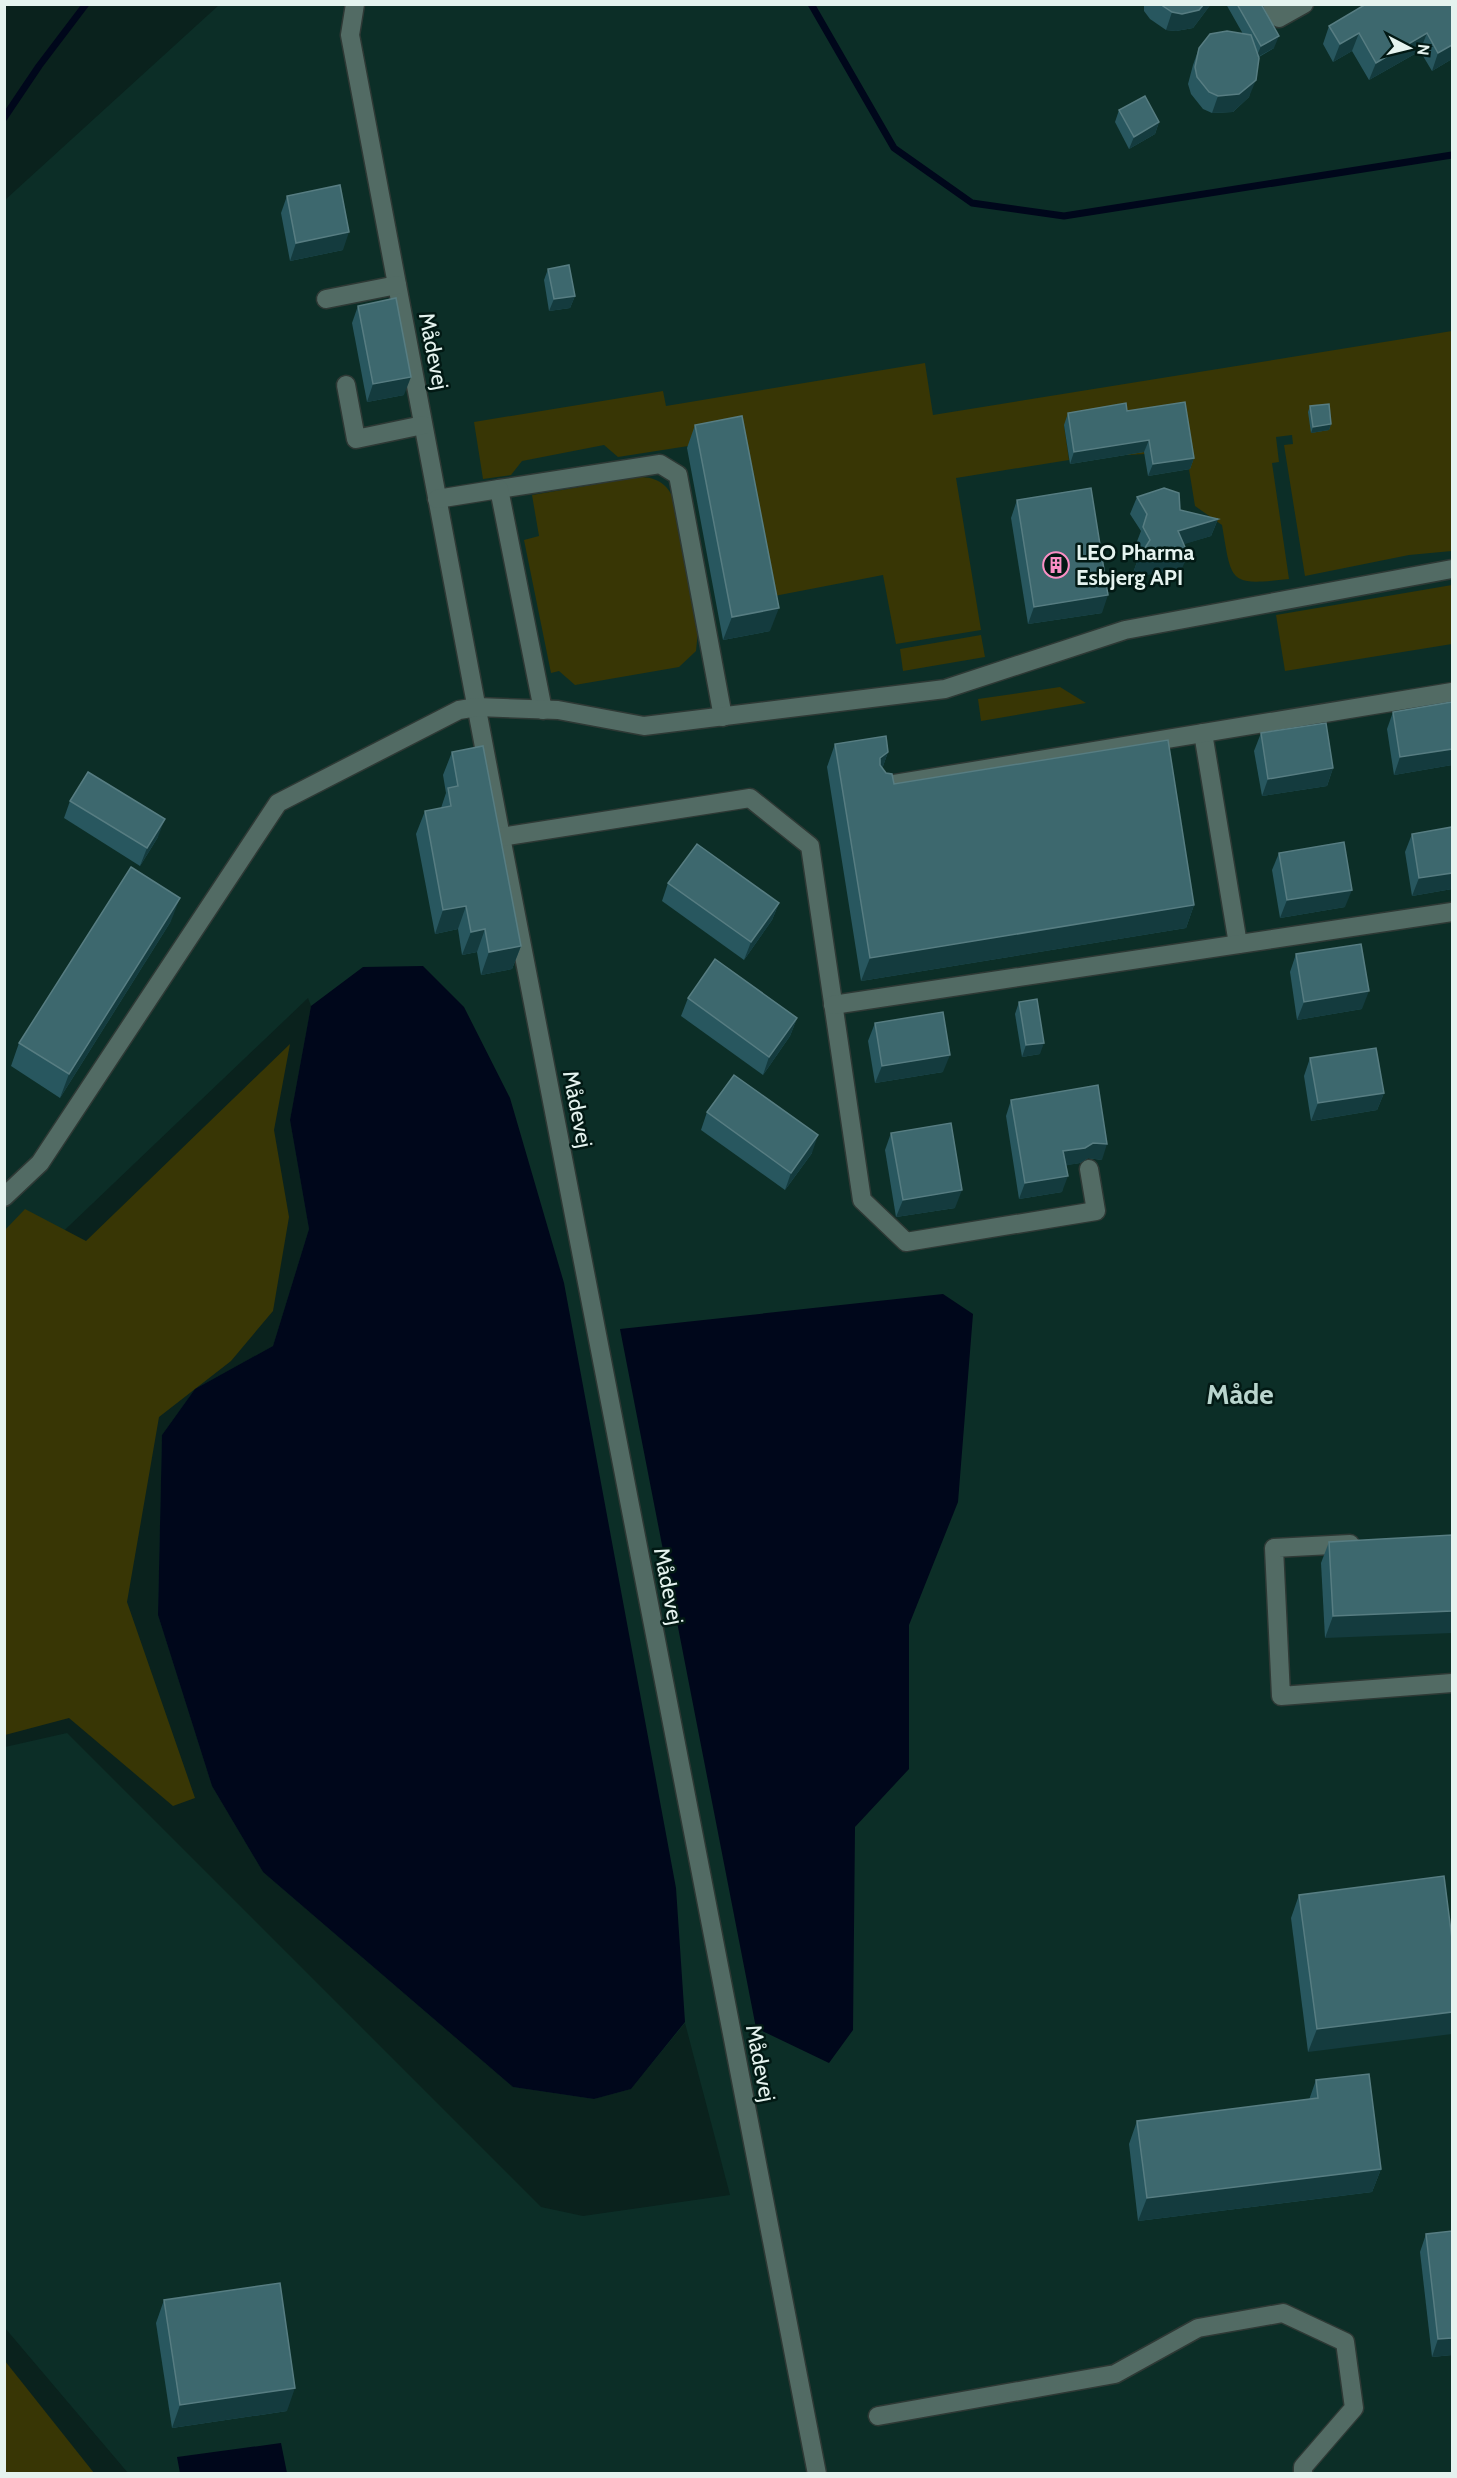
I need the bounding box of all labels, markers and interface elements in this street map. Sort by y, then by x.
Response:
north arrow [1379,18,1439,78]
text: N [1413,43,1434,57]
street label: Mådevej [413,310,454,392]
place label: LEO Pharma Esbjerg API [1076,539,1194,591]
building icon: LEO Pharma Esbjerg API [1041,550,1071,580]
street label: Mådevej [557,1068,598,1150]
district label: Måde [1206,1377,1274,1411]
street label: Mådevej [648,1545,689,1627]
street label: Mådevej [740,2022,781,2104]

